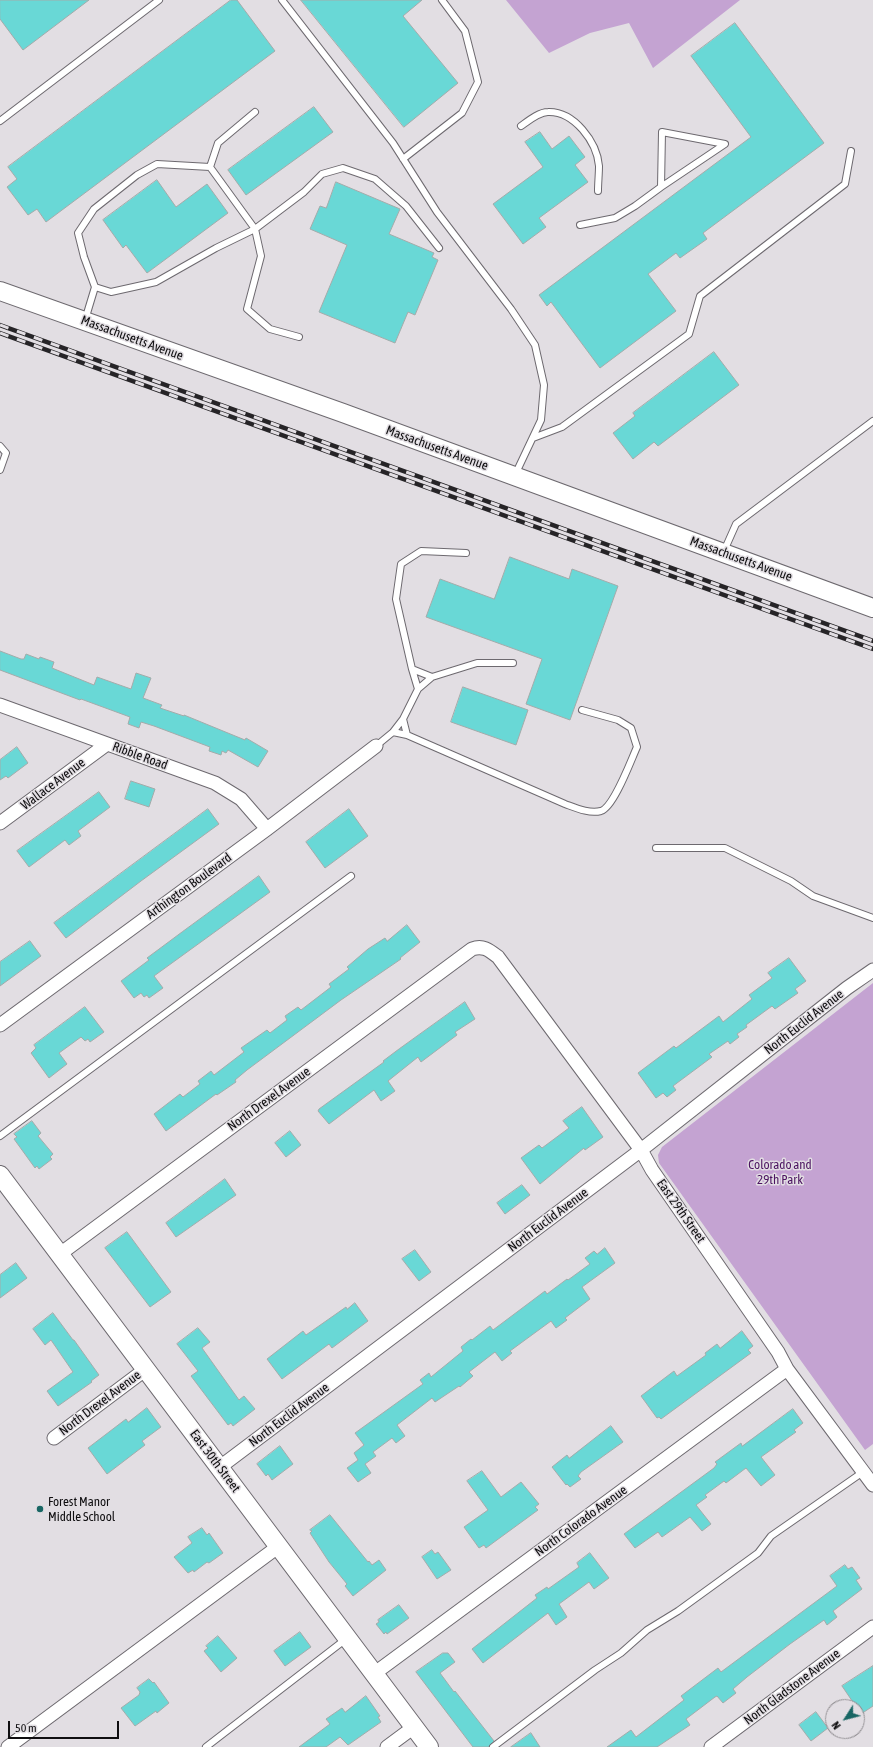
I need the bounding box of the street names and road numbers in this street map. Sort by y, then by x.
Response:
street label: Massachusetts Avenue [79,312,185,364]
street label: Massachusetts Avenue [384,422,490,474]
street label: Massachusetts Avenue [688,533,794,585]
street label: Ribble Road [110,739,170,773]
street label: Wallace Avenue [18,755,88,813]
street label: Arthington Boulevard [143,850,235,922]
street label: North Euclid Avenue [761,986,847,1058]
street label: North Drexel Avenue [225,1064,313,1134]
street label: East 29th Street [653,1176,709,1246]
street label: North Euclid Avenue [505,1185,591,1255]
street label: North Drexel Avenue [56,1367,144,1439]
street label: North Euclid Avenue [246,1380,332,1450]
street label: East 30th Street [186,1427,244,1495]
street label: North Colorado Avenue [532,1482,630,1560]
street label: North Gladstone Avenue [741,1646,843,1728]

